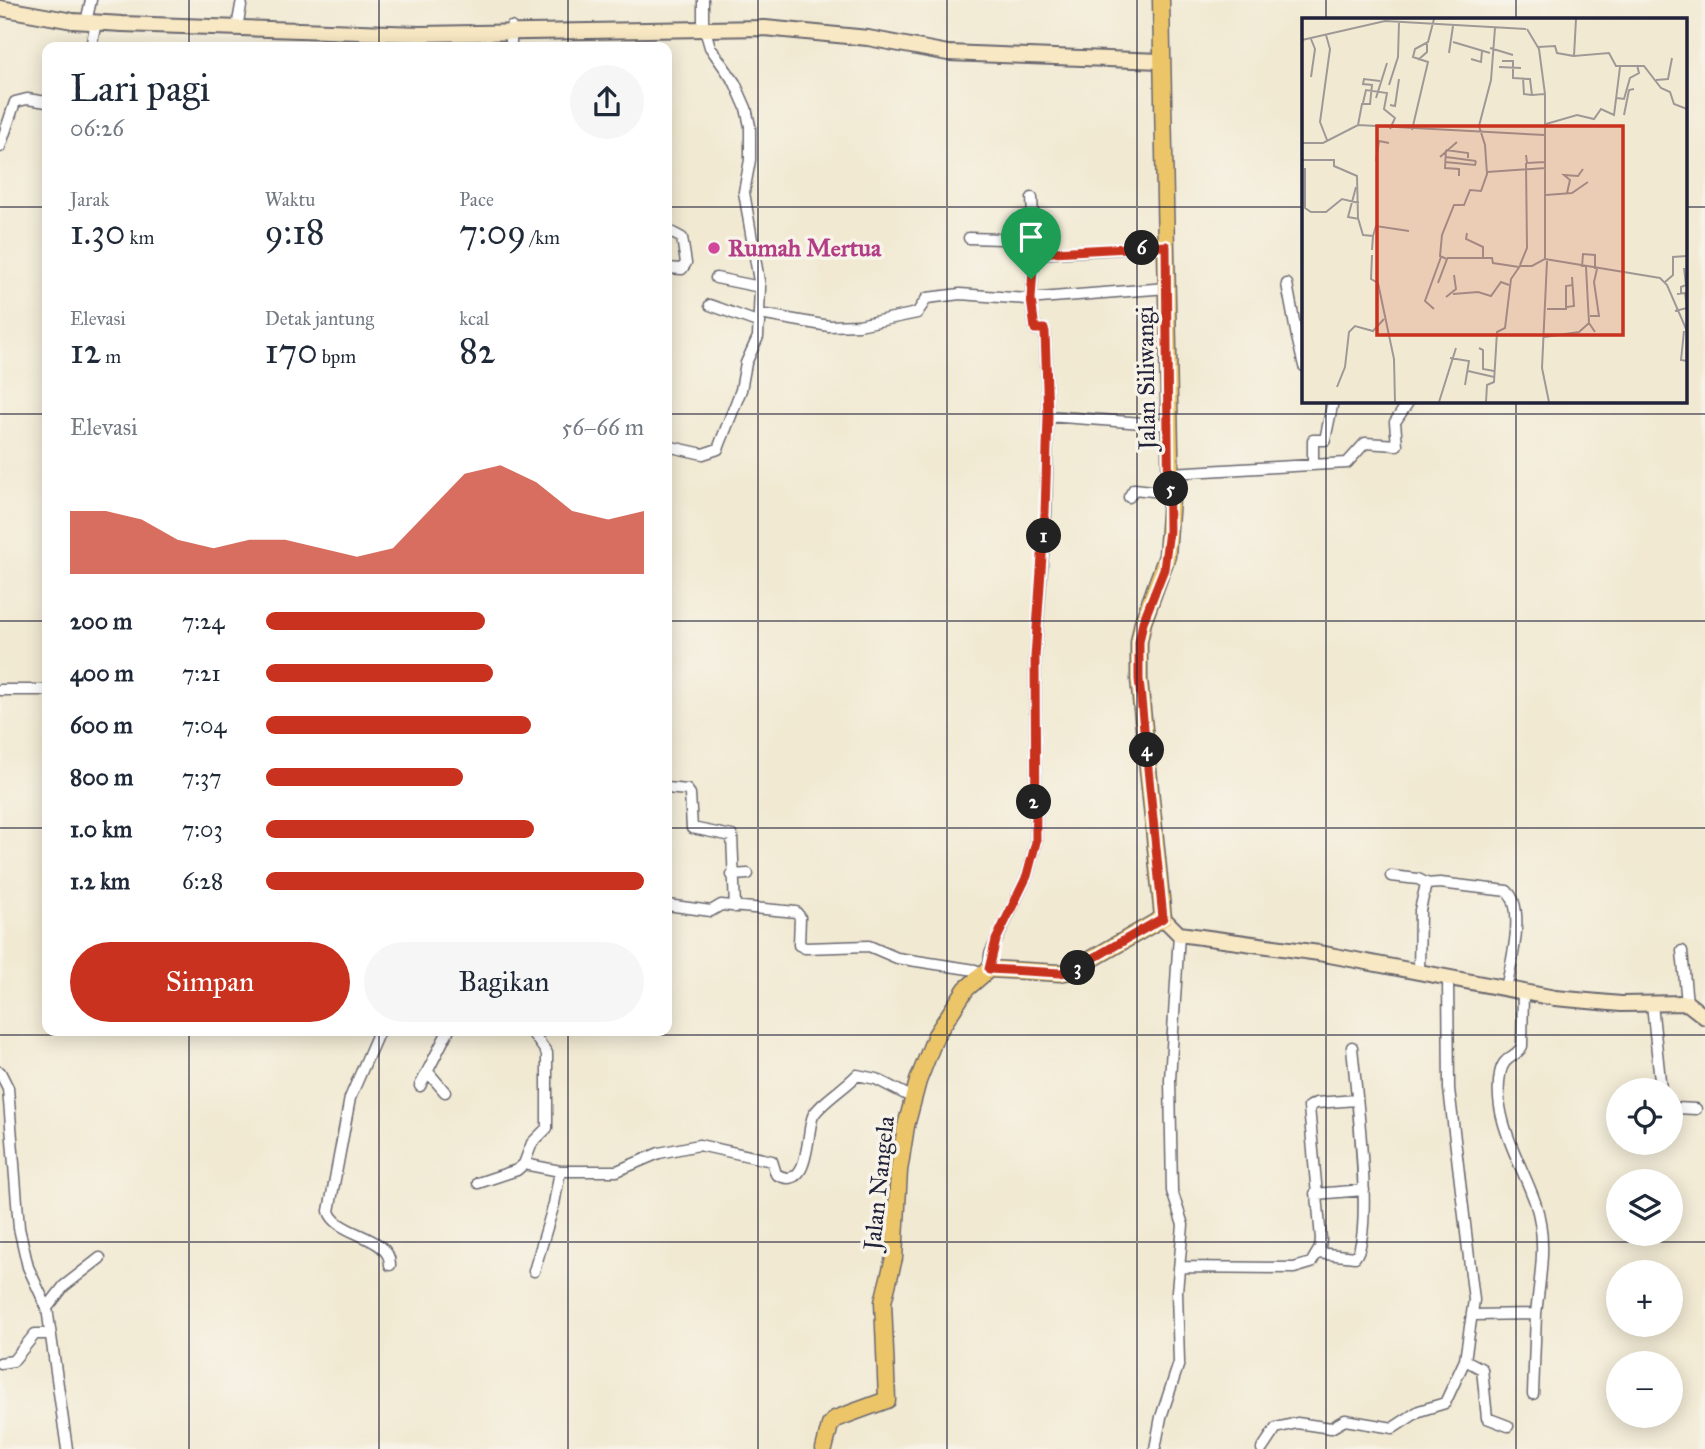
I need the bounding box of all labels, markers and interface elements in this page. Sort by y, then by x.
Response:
inset map [1302,18,1688,402]
text: Lari pagi [70,65,210,111]
button: share [570,65,644,139]
text: 06:26 [70,114,124,142]
text: Jarak [70,188,109,211]
text: Waktu [265,188,315,211]
text: Pace [459,188,494,211]
pin [1001,207,1061,279]
text: 1.30 [70,211,125,254]
text: 9:18 [265,211,325,254]
text: 7:09 [459,211,526,254]
icon: arrive [1012,218,1050,256]
text: km [125,226,154,249]
text: /km [526,226,560,249]
pin: 6 [1124,230,1160,266]
place label: Rumah Mertua [728,233,882,263]
text: 6 [1137,236,1146,259]
marker: Rumah Mertua [706,240,722,256]
street label: Jalan Siliwangi [1130,305,1162,453]
text: Elevasi [70,307,126,330]
text: Detak jantung [265,307,374,330]
text: kcal [459,307,489,330]
text: 12 [70,330,101,373]
text: 170 [265,330,318,373]
text: 82 [459,330,495,373]
text: m [101,345,121,368]
text: bpm [318,345,356,368]
text: Elevasi [70,413,138,441]
text: 56–66 m [562,413,644,441]
pin: 5 [1154,472,1188,506]
text: 5 [1166,477,1175,500]
pin: 1 [1026,518,1062,554]
text: 1 [1040,524,1047,547]
text: 200 m [70,607,132,635]
text: 7:24 [182,607,224,635]
text: 400 m [70,659,134,687]
text: 7:21 [182,659,221,687]
text: 600 m [70,711,133,739]
text: 7:04 [182,711,226,739]
pin: 4 [1130,732,1164,768]
text: 4 [1141,738,1152,761]
text: 800 m [70,763,133,791]
text: 7:37 [182,763,222,791]
pin: 2 [1016,784,1052,820]
text: 2 [1029,790,1038,813]
text: 1.0 km [70,815,132,843]
text: 7:03 [182,815,223,843]
text: 1.2 km [70,867,130,895]
text: 6:28 [182,867,223,895]
button: Simpan [70,942,350,1022]
button: Bagikan [364,942,644,1022]
pin: 3 [1060,950,1096,986]
text: 3 [1074,956,1081,979]
map controls [1606,1078,1683,1428]
button: locate [1606,1078,1683,1155]
street label: Jalan Nangela [857,1114,901,1255]
button: layers [1606,1169,1683,1246]
button: + [1606,1260,1683,1337]
button: − [1606,1351,1683,1428]

